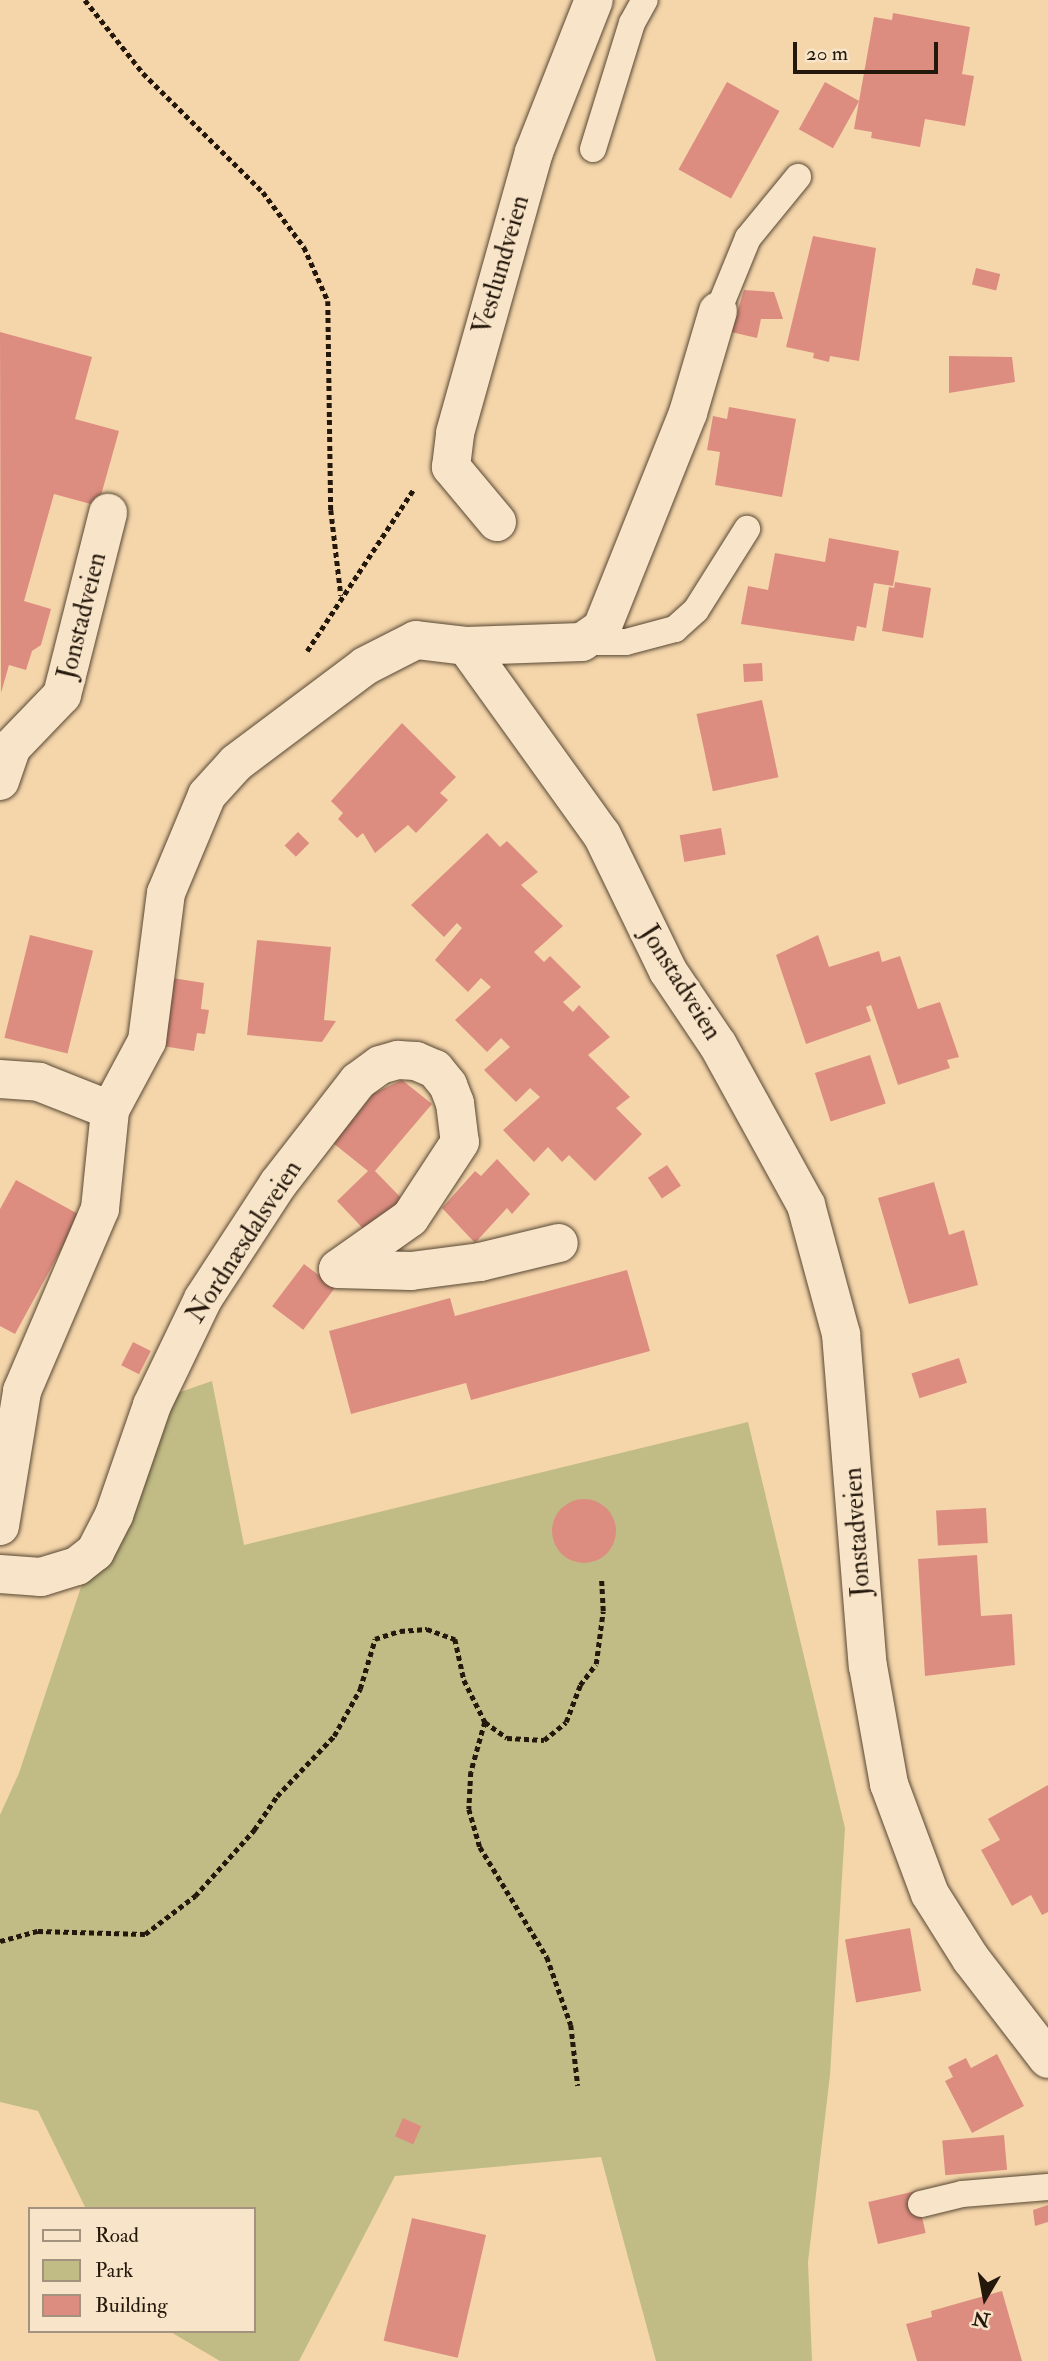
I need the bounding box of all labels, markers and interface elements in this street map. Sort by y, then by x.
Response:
scale bar [796,28,941,72]
text: 20 m [806,40,848,67]
street label: Vestlundveien [467,192,537,338]
street label: Jonstadveien [52,549,114,683]
street label: Jonstadveien [632,920,728,1046]
street label: Nordnæsdalsveien [181,1155,309,1329]
street label: Jonstadveien [838,1466,878,1598]
legend [28,2207,256,2333]
text: Road [95,2222,139,2249]
text: Park [95,2257,133,2284]
north arrow [950,2263,1020,2333]
text: Building [95,2292,168,2319]
text: N [971,2305,992,2332]

